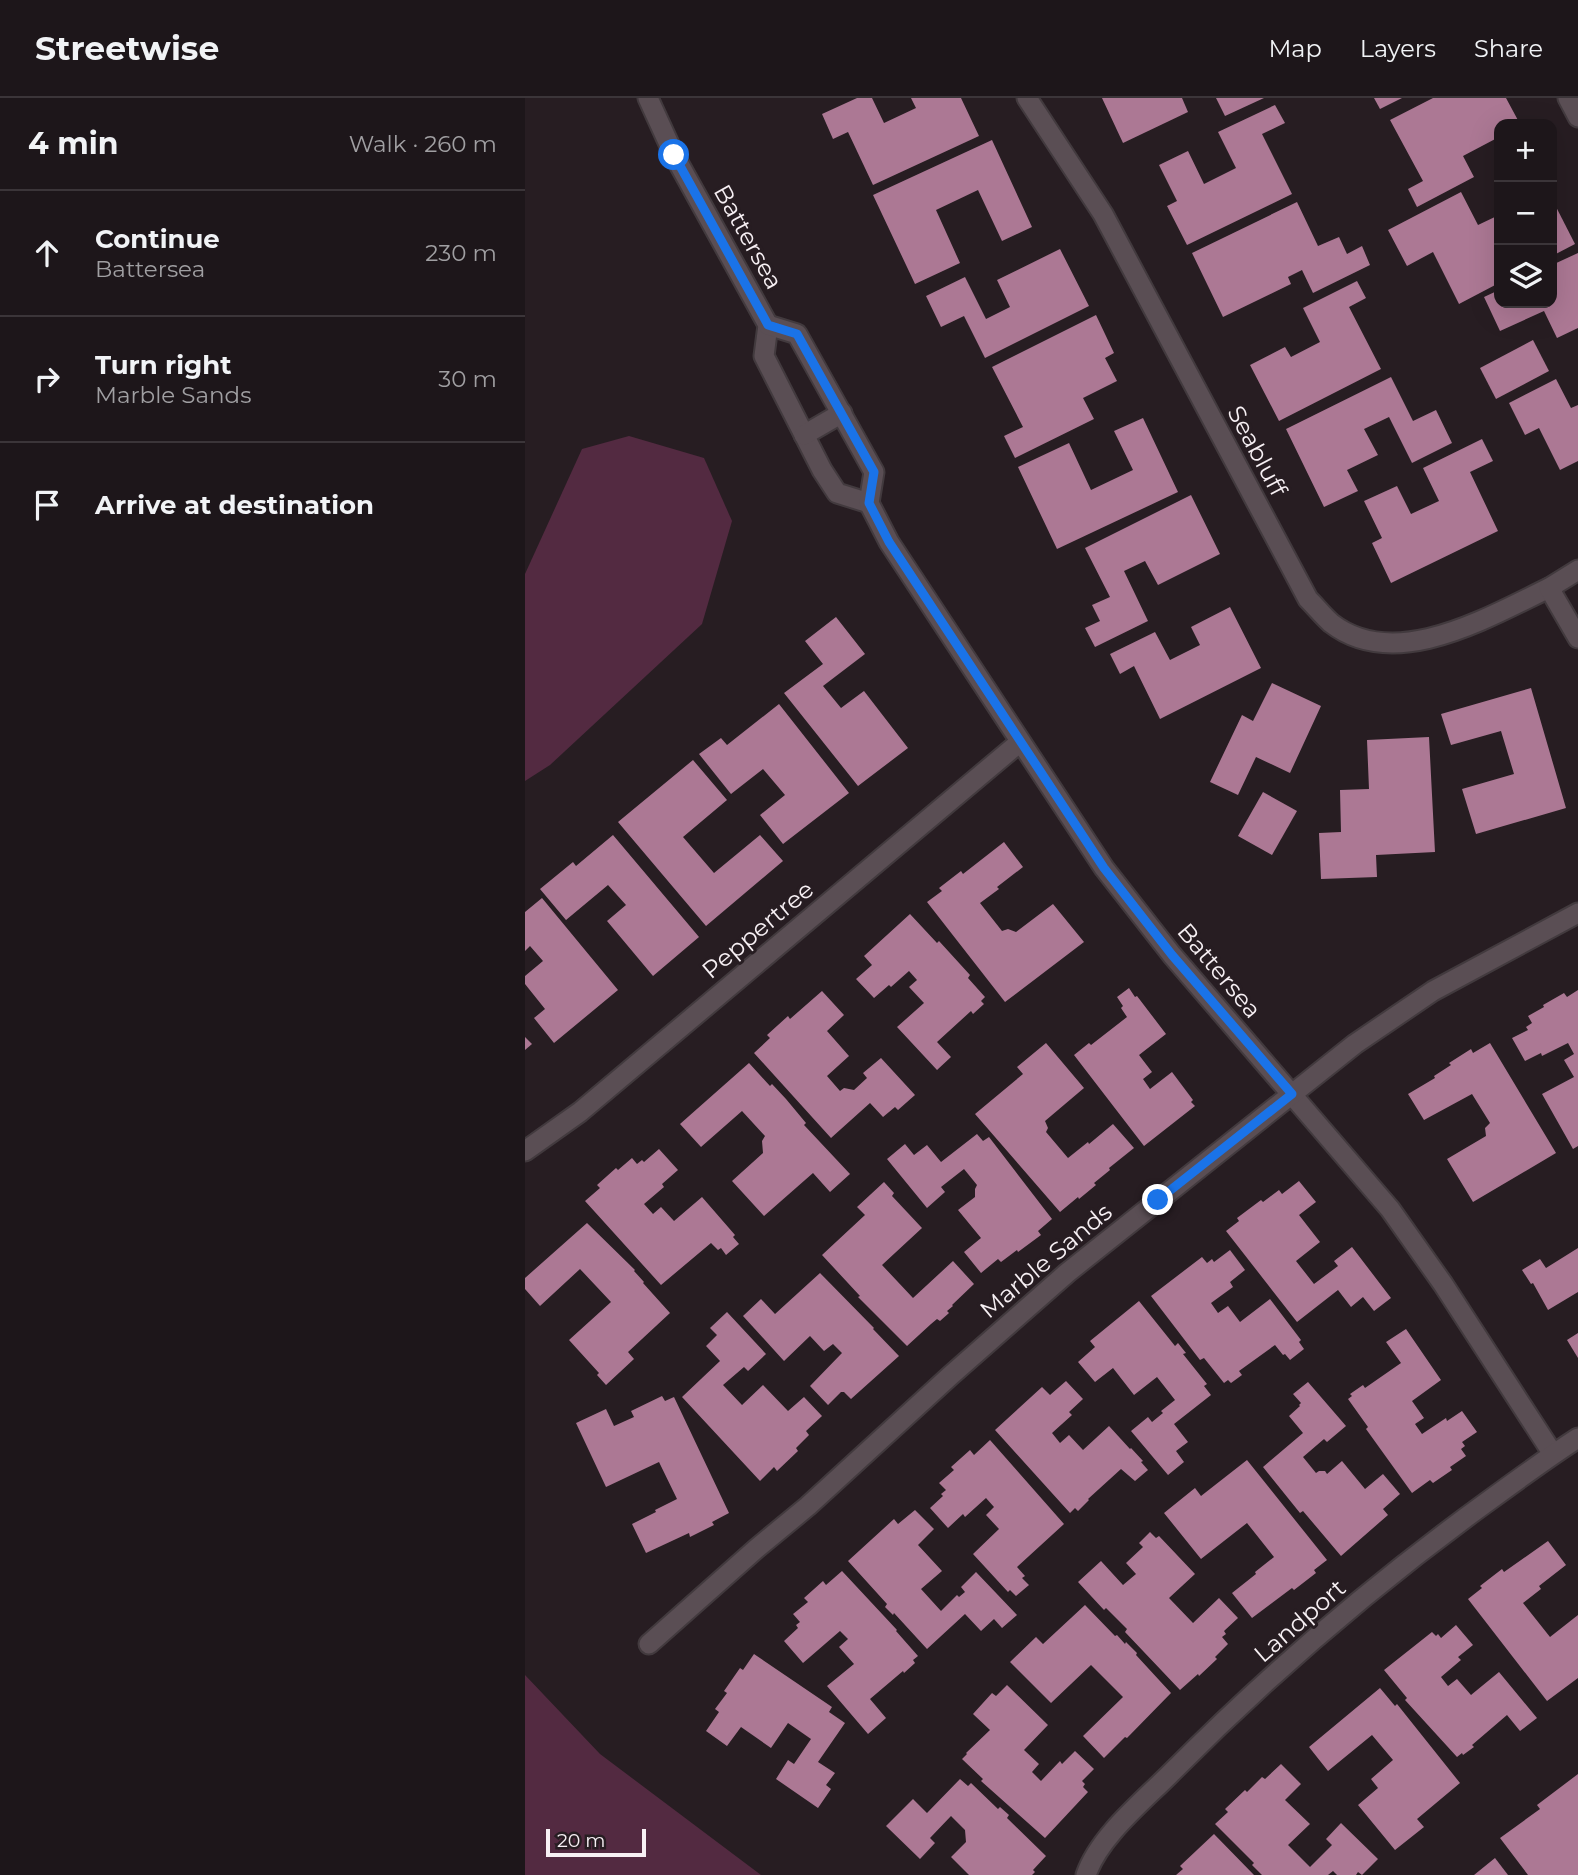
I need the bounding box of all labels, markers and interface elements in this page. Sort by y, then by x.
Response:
text: Streetwise [35,28,219,68]
text: Map [1268,34,1322,63]
text: Layers [1360,34,1436,63]
text: Share [1474,34,1543,63]
map controls [1494,119,1557,308]
button: + [1494,119,1557,182]
text: 4 min [28,125,118,162]
text: Walk · 260 m [349,130,497,158]
route start [658,139,689,170]
street label: Battersea [708,179,789,294]
button: − [1494,182,1557,245]
text: Continue [95,223,220,255]
icon: ahead [28,234,66,272]
text: 230 m [425,239,497,267]
button: layers [1494,245,1557,308]
text: Battersea [95,255,205,283]
text: Turn right [95,349,231,381]
icon: right [28,360,66,398]
text: 30 m [438,365,497,393]
text: Marble Sands [95,381,251,409]
street label: Seabluff [1222,401,1294,502]
icon: arrive [28,486,66,524]
text: Arrive at destination [95,489,374,521]
street label: Peppertree [696,875,819,985]
street label: Battersea [1171,917,1267,1024]
route end [1142,1184,1173,1215]
street label: Marble Sands [974,1197,1117,1324]
street label: Landport [1248,1573,1352,1668]
scale bar [546,1826,646,1858]
text: 20 m [557,1829,605,1852]

